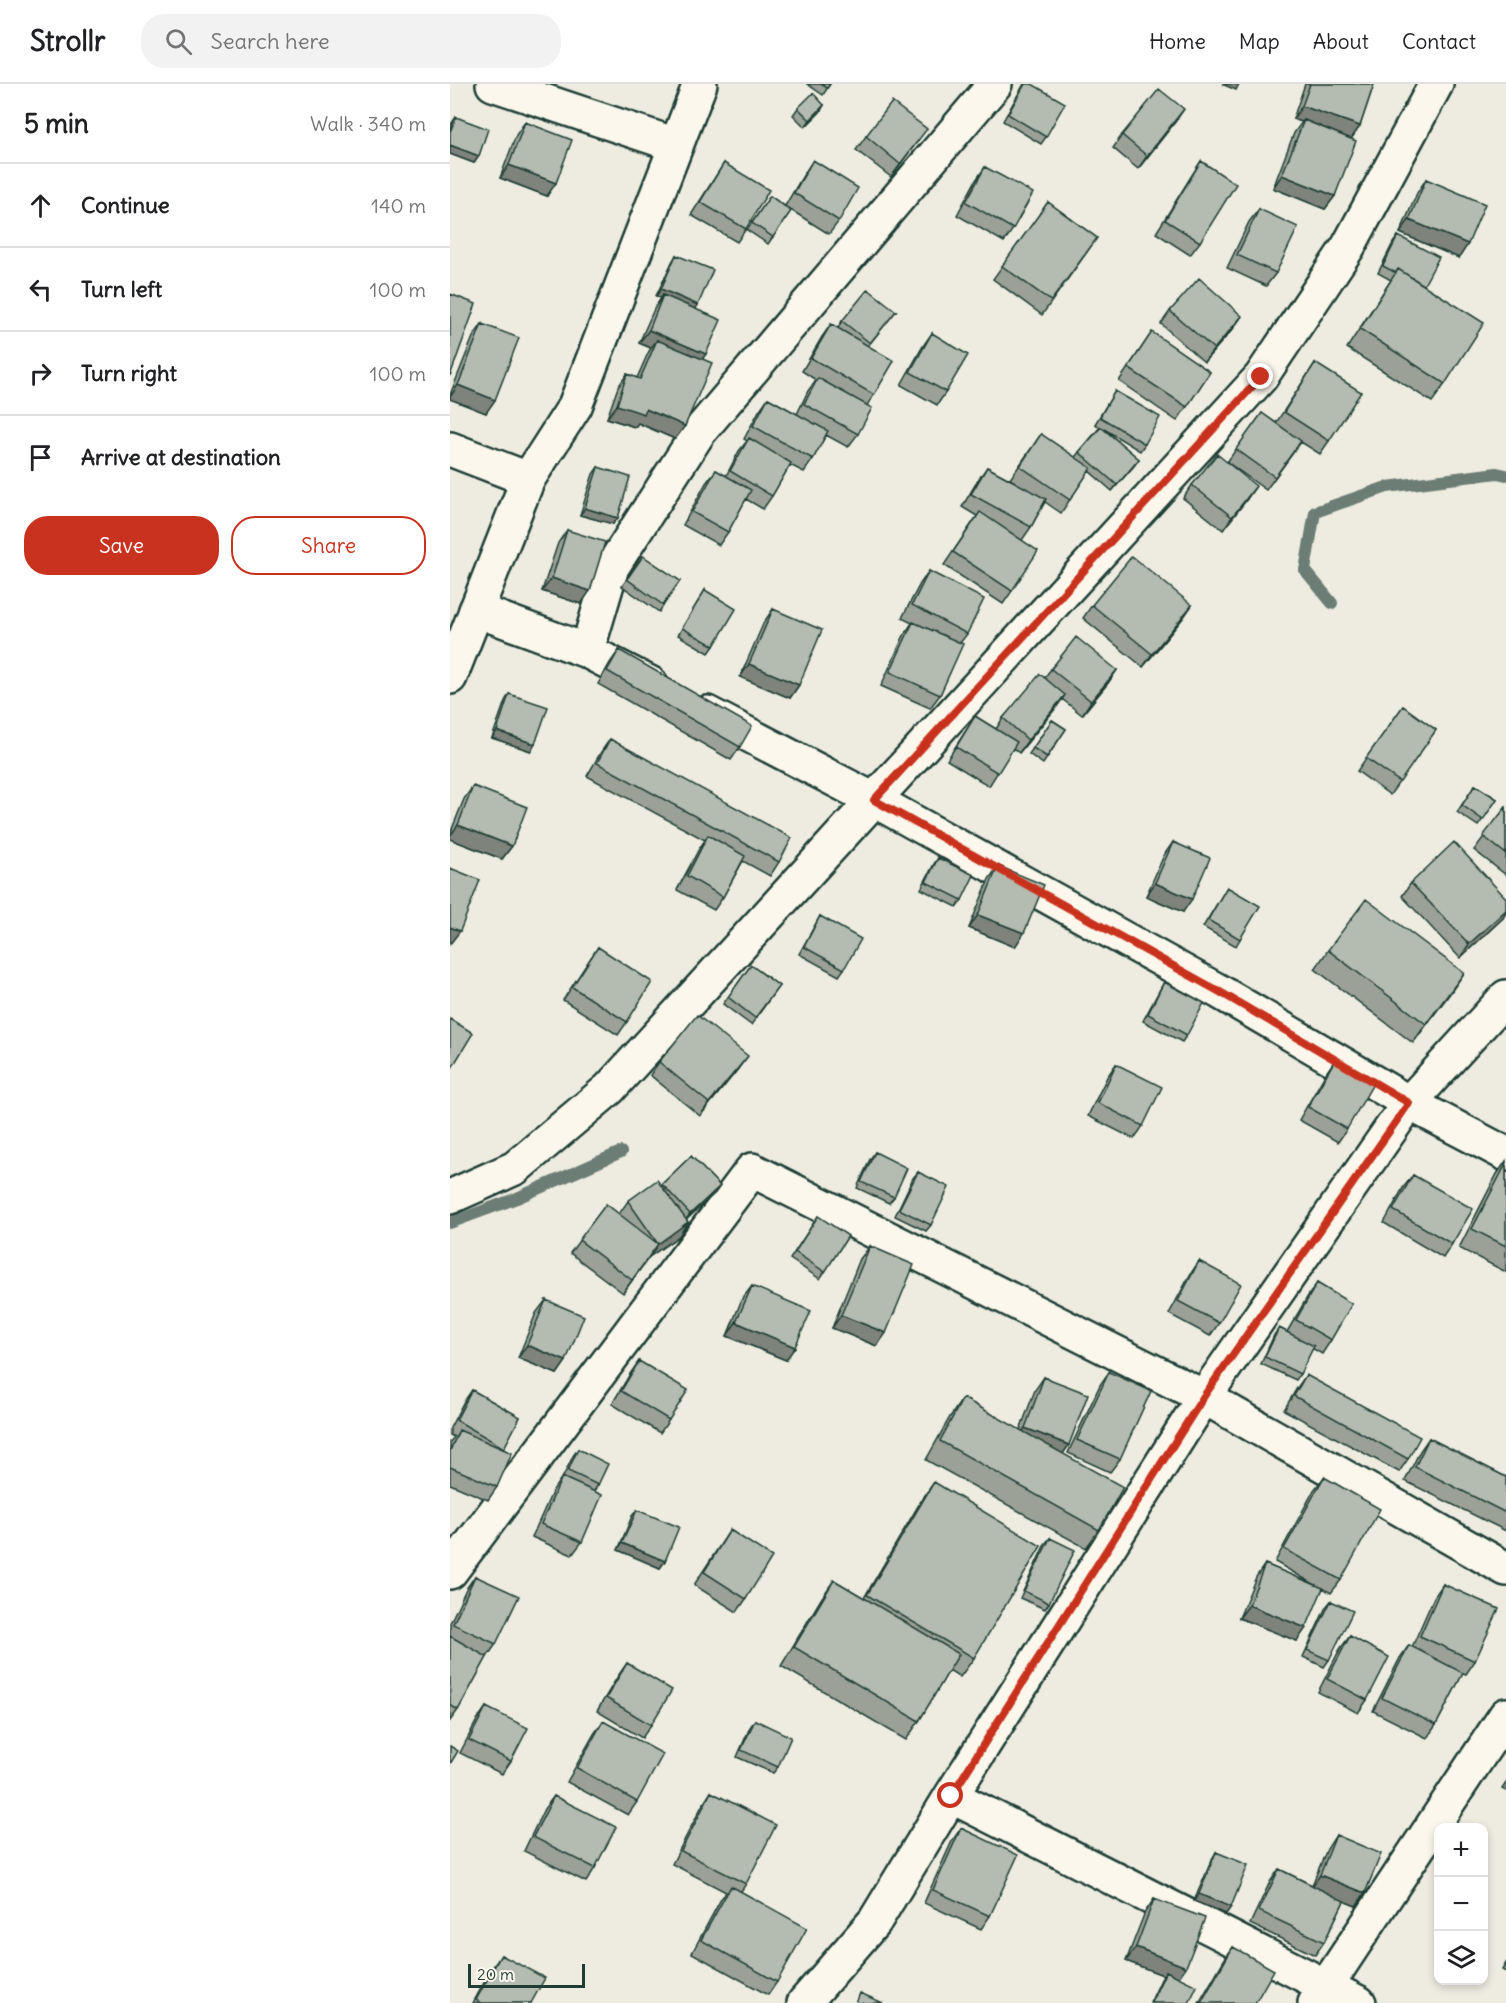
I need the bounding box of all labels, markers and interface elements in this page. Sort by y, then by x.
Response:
search box [141,14,561,68]
text: Strollr [30,23,105,59]
icon: search [162,25,195,58]
text: Search here [210,27,330,55]
text: Home [1149,28,1206,55]
text: Map [1239,28,1280,55]
text: About [1313,28,1369,55]
text: Contact [1402,28,1476,55]
text: 5 min [24,107,89,140]
text: Walk · 340 m [310,111,426,136]
icon: ahead [24,189,57,222]
text: Continue [81,191,170,219]
text: 140 m [371,193,426,218]
icon: left [24,273,57,306]
text: Turn left [81,275,162,303]
text: 100 m [369,277,426,302]
icon: right [24,357,57,390]
text: Turn right [81,359,177,387]
text: 100 m [369,361,426,386]
route end [1247,363,1273,389]
icon: arrive [24,441,57,474]
text: Arrive at destination [81,443,281,471]
button: Save [24,516,219,575]
button: Share [231,516,426,575]
route start [937,1782,963,1808]
map controls [1434,1823,1488,1985]
button: + [1434,1823,1488,1877]
button: − [1434,1877,1488,1931]
button: layers [1434,1931,1488,1985]
scale bar [468,1961,585,1988]
text: 20 m [477,1964,514,1984]

